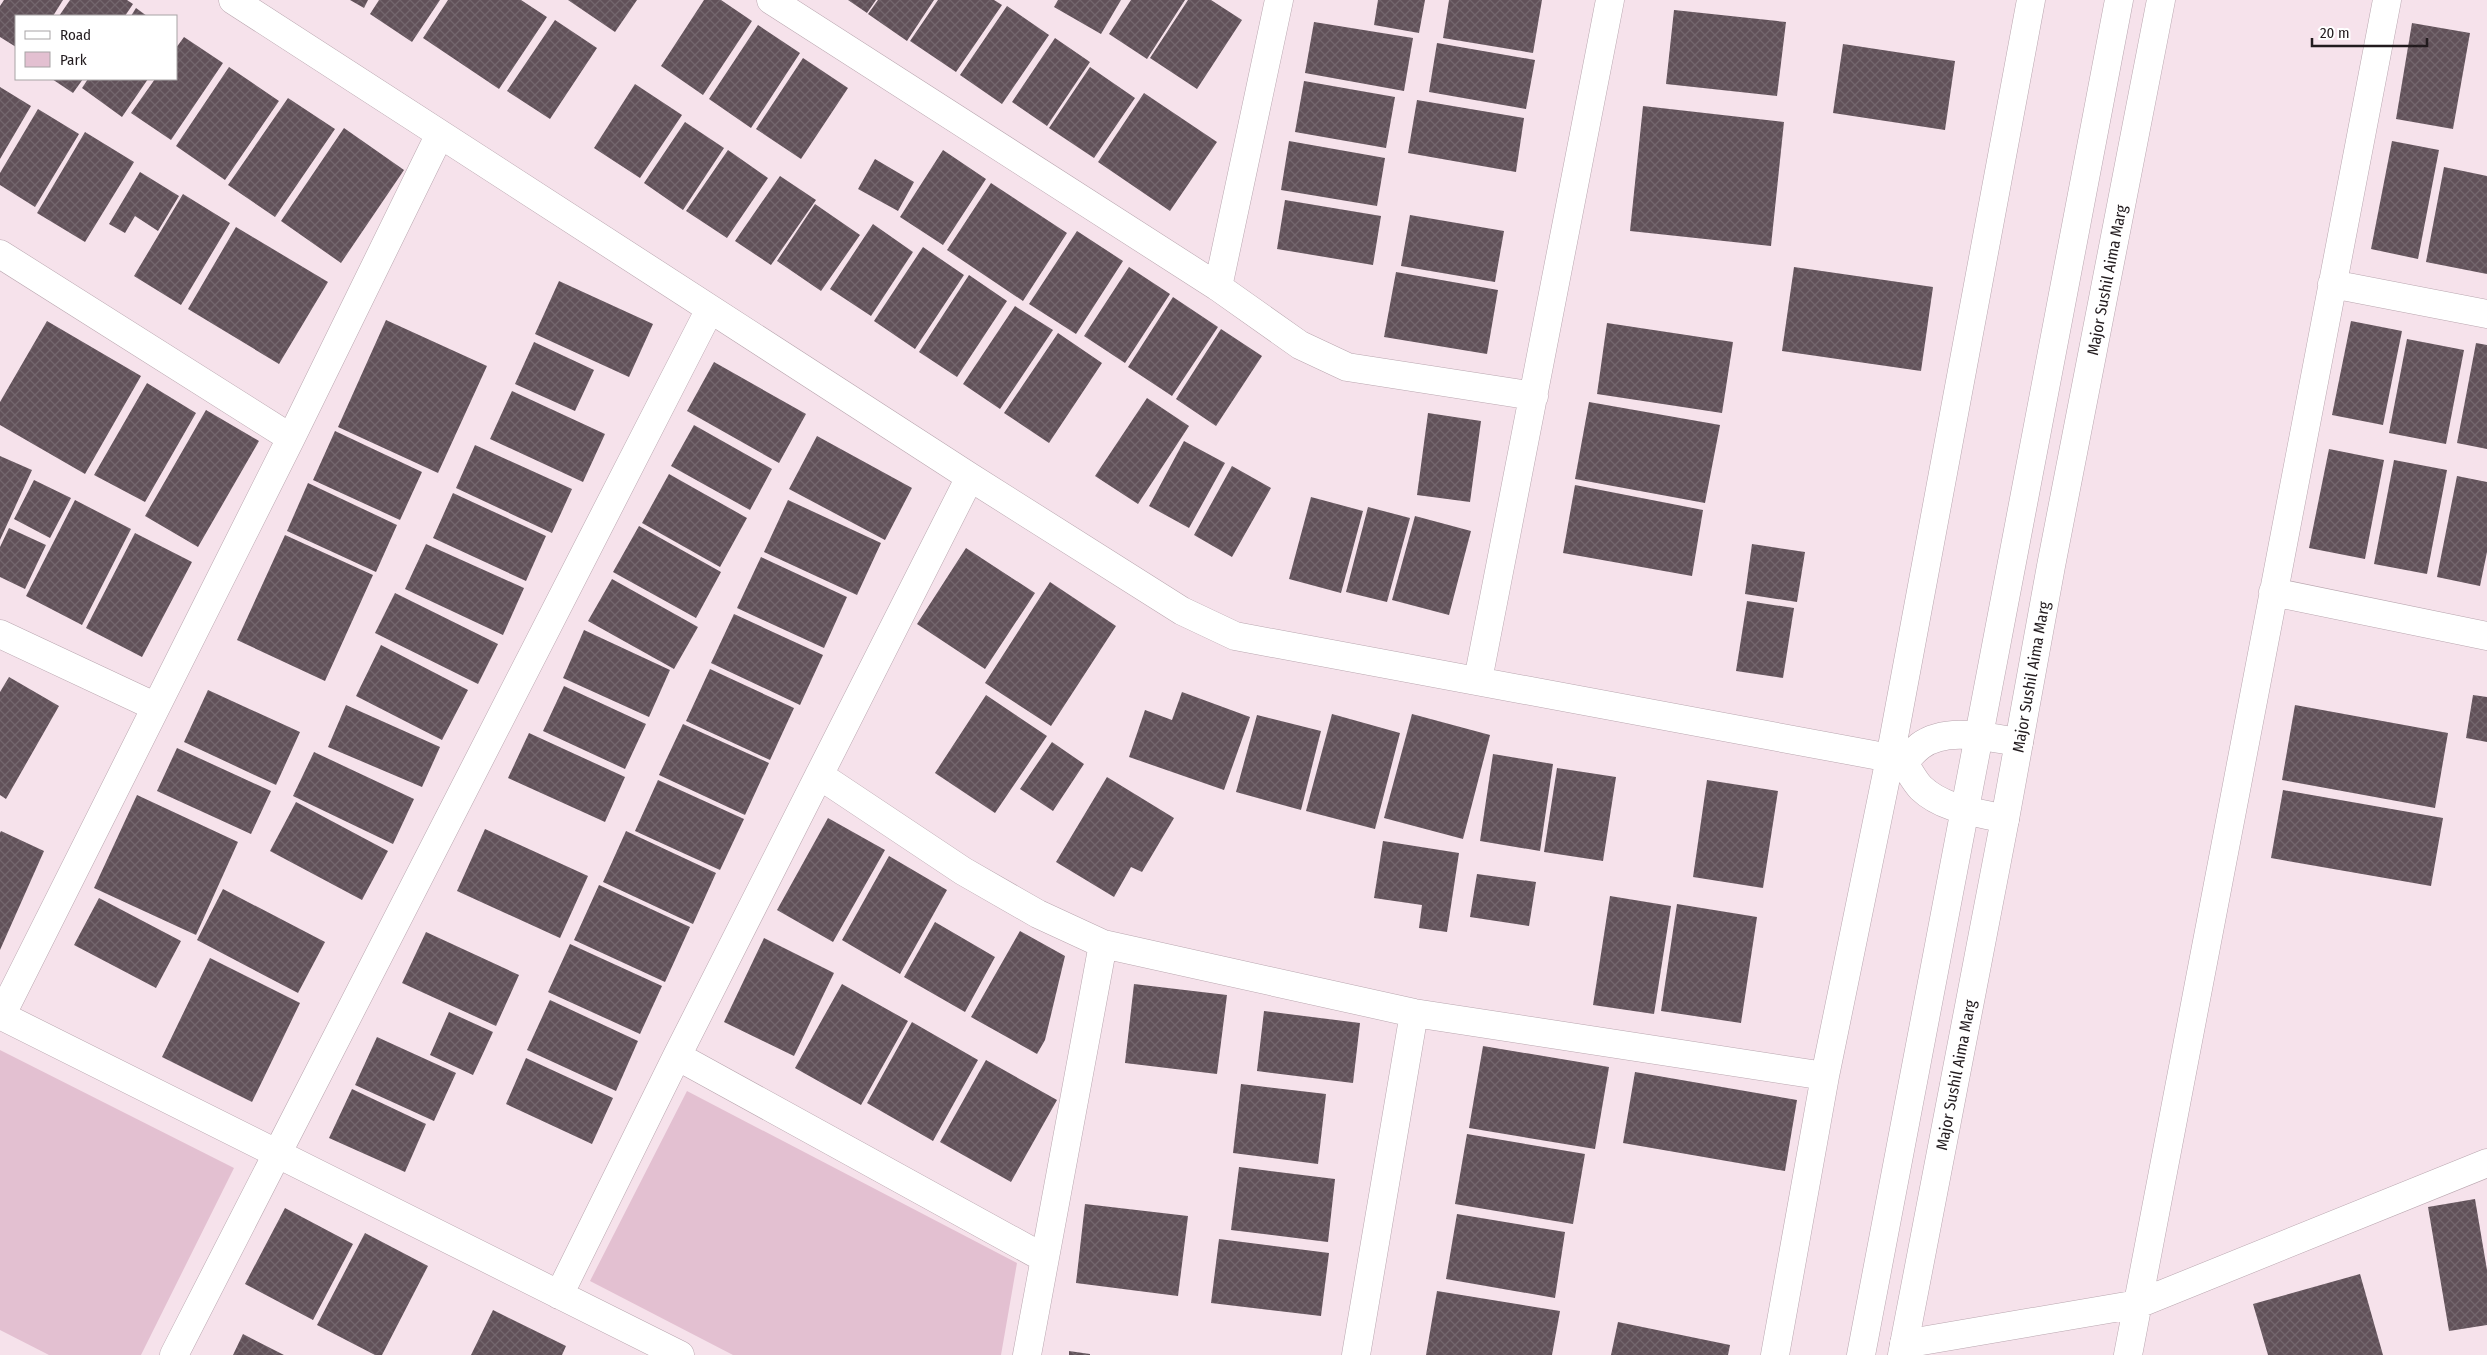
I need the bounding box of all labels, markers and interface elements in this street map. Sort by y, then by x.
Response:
legend [15,15,178,80]
scale bar [2312,15,2427,47]
text: 20 m [2320,24,2350,42]
text: Road [60,26,91,44]
text: Park [60,51,87,69]
street label: Major Sushil Aima Marg [2083,203,2131,357]
street label: Major Sushil Aima Marg [2008,600,2054,754]
street label: Major Sushil Aima Marg [1932,998,1980,1152]

